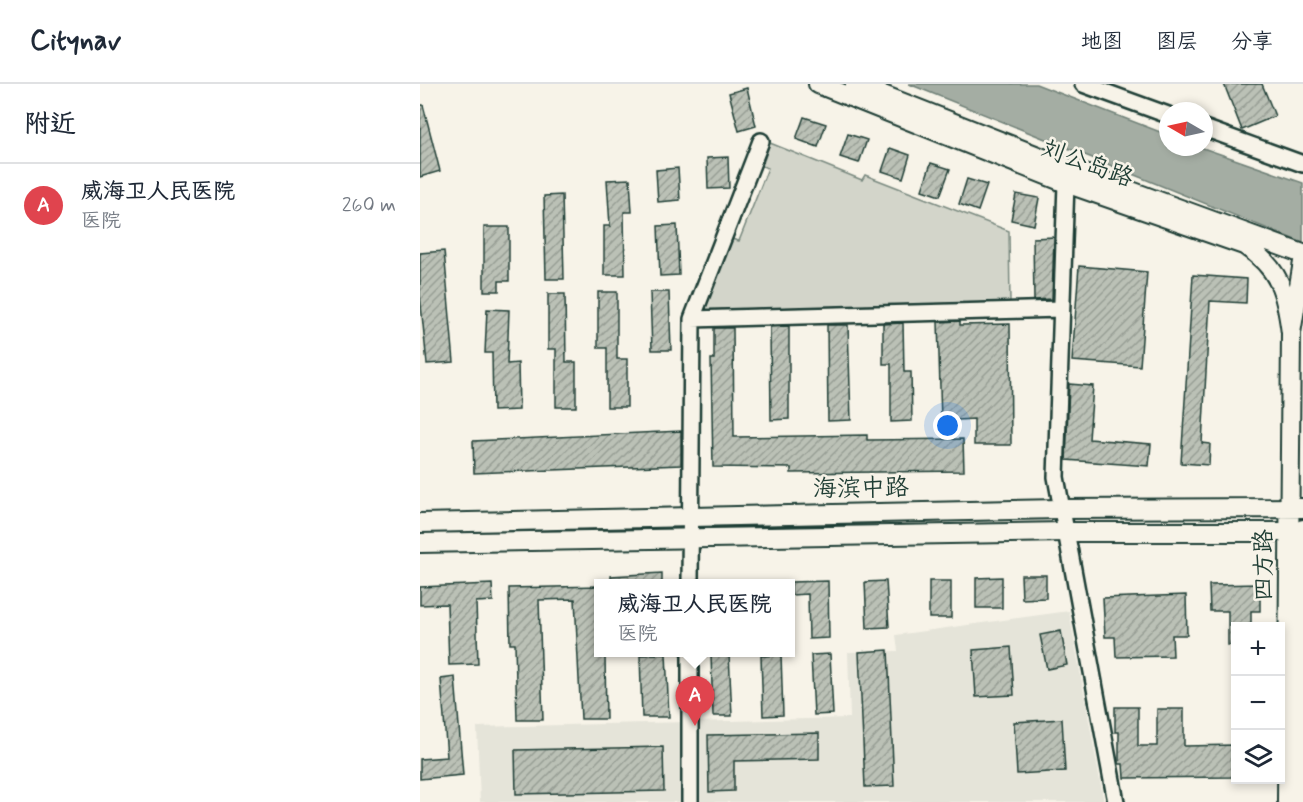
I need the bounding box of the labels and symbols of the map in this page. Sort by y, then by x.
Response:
north arrow [1159,102,1213,156]
street label: 刘公岛路 [1037,133,1137,195]
your location [933,411,962,440]
street label: 海滨中路 [813,473,909,505]
street label: 四方路 [1249,529,1280,601]
pin: A [676,676,714,726]

